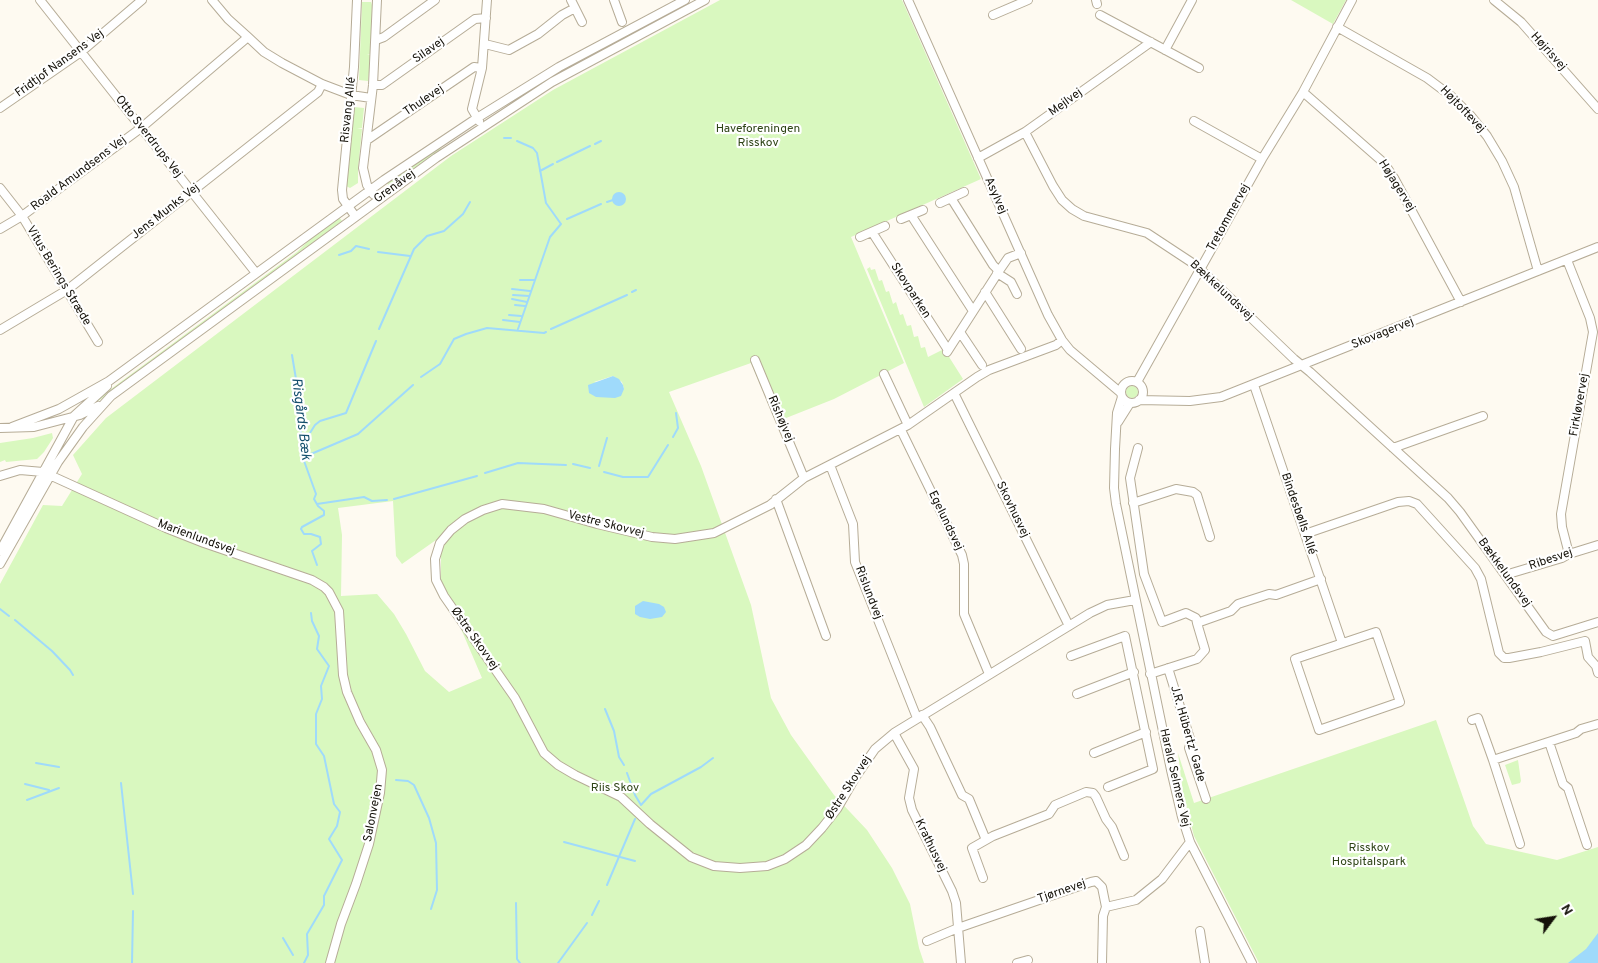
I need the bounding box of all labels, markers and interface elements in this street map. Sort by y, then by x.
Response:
street label: Fridtjof Nansens Vej [13,27,107,101]
street label: Højrisvej [1527,30,1569,74]
street label: Silavej [410,35,448,67]
street label: Risvang Allé [338,76,360,144]
street label: Thulevej [401,82,447,120]
street label: Højtoftevej [1436,84,1488,136]
street label: Mejlvej [1046,86,1086,120]
street label: Otto Sverdrups Vej [111,93,185,181]
park label: Haveforeningen Risskov [716,123,800,151]
street label: Roald Amundsens Vej [28,133,130,215]
street label: Højagervej [1374,157,1418,215]
street label: Grenåvej [372,167,418,207]
street label: Asylvej [981,175,1009,217]
street label: Jens Munks Vej [129,181,203,243]
street label: Tretommervej [1204,182,1254,254]
street label: Vitus Berings Stræde [22,223,94,329]
street label: Bækkelundsvej [1186,258,1256,324]
street label: Skovparken [887,260,933,322]
street label: Skovagervej [1350,315,1416,353]
street label: Firkløvervej [1567,372,1593,438]
water label: Risgårds Bæk [287,377,313,461]
street label: Rishøjvej [764,394,796,444]
street label: Bindesbølls Allé [1277,471,1319,557]
street label: Skovhusvej [992,480,1032,540]
street label: Egelundsvej [924,489,966,553]
street label: Vestre Skovvej [566,509,646,541]
street label: Marienlundsvej [155,517,237,559]
street label: Bækkelundsvej [1474,536,1534,610]
street label: Ribesvej [1527,546,1575,574]
street label: Rislundvej [851,564,885,622]
street label: Østre Skovvej [447,605,501,673]
street label: J.R. Hübertz' Gade [1166,684,1208,784]
street label: Harald Selmers Vej [1156,727,1192,829]
street label: Østre Skovvej [823,753,875,823]
park label: Riis Skov [591,782,639,796]
street label: Salonvejen [361,783,387,843]
street label: Krathusvej [911,817,949,875]
park label: Risskov Hospitalspark [1332,842,1406,870]
street label: Tjørnevej [1036,877,1088,907]
north arrow [1528,893,1578,943]
text: N [1556,901,1576,919]

